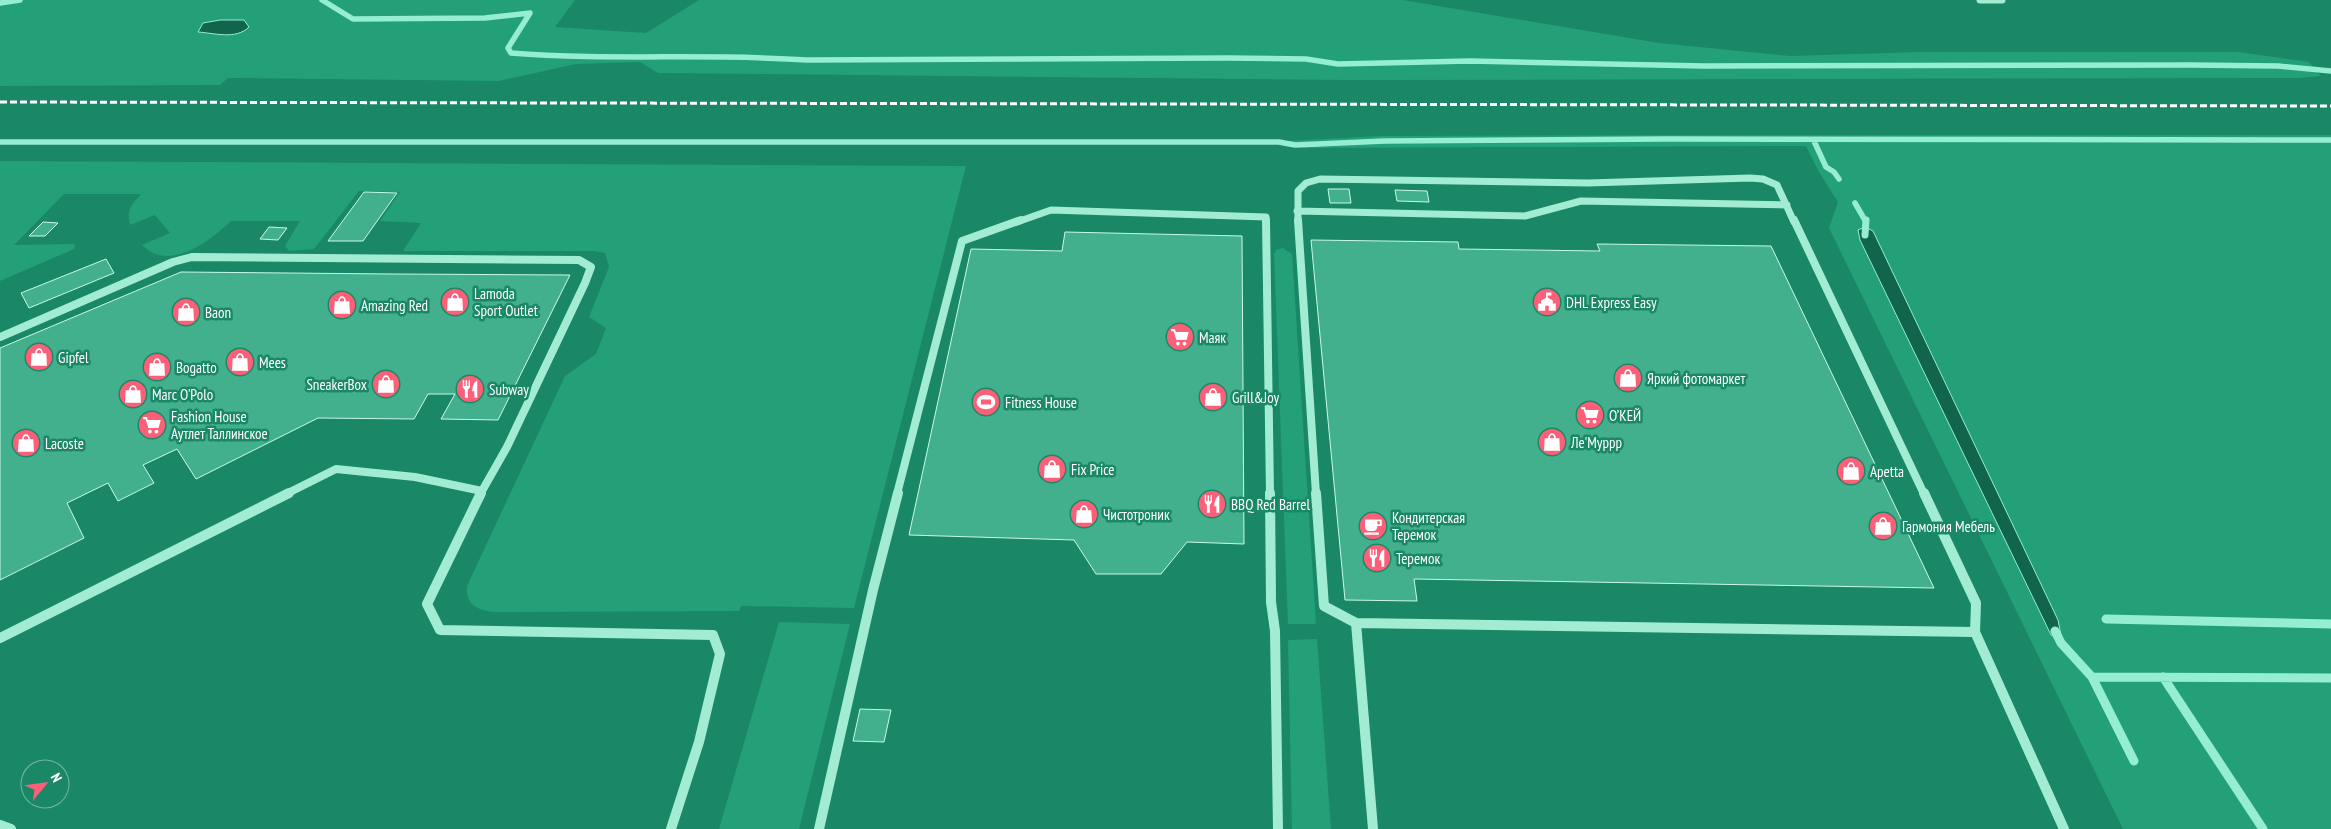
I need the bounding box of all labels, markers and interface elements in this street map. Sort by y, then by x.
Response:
place label: Lamoda Sport Outlet [474,284,538,320]
shop icon: Lamoda Sport Outlet [440,287,470,317]
public building icon: DHL Express Easy [1532,287,1562,317]
shop icon: Amazing Red [327,290,357,320]
place label: DHL Express Easy [1566,293,1657,312]
place label: Amazing Red [361,296,428,315]
shop icon: Baon [171,297,201,327]
place label: Baon [205,303,231,322]
supermarket icon: Маяк [1165,322,1195,352]
place label: Маяк [1199,328,1226,347]
shop icon: Gipfel [24,342,54,372]
shop icon: Mees [225,347,255,377]
place label: Gipfel [58,348,89,367]
shop icon: Bogatto [142,352,172,382]
place label: Mees [259,353,286,372]
place label: Bogatto [176,358,217,377]
shop icon: Яркий фотомаркет [1613,363,1643,393]
shop icon: SneakerBox [371,369,401,399]
place label: Яркий фотомаркет [1647,369,1745,388]
restaurant icon: Subway [455,374,485,404]
place label: SneakerBox [306,375,367,394]
shop icon: Marc O'Polo [118,379,148,409]
place label: Subway [489,380,529,399]
shop icon: Grill&Joy [1198,382,1228,412]
place label: Marc O'Polo [152,385,213,404]
sports icon: Fitness House [971,387,1001,417]
place label: Grill&Joy [1232,388,1280,407]
place label: Fitness House [1005,393,1077,412]
supermarket icon: О’КЕЙ [1575,400,1605,430]
place label: О’КЕЙ [1609,406,1641,425]
place label: Fashion House Аутлет Таллинское [171,407,268,443]
supermarket icon: Fashion House Аутлет Таллинское [137,410,167,440]
shop icon: Ле'Муррр [1537,427,1567,457]
shop icon: Lacoste [11,428,41,458]
place label: Ле'Муррр [1570,433,1622,452]
place label: Lacoste [45,434,84,453]
shop icon: Fix Price [1037,454,1067,484]
shop icon: Apetta [1836,456,1866,486]
place label: Fix Price [1071,460,1114,479]
place label: Apetta [1870,462,1904,481]
restaurant icon: BBQ Red Barrel [1197,489,1227,519]
place label: BBQ Red Barrel [1231,495,1311,514]
shop icon: Чистотроник [1069,499,1099,529]
place label: Чистотроник [1103,505,1170,524]
place label: Кондитерская Теремок [1392,508,1465,544]
cafe icon: Кондитерская Теремок [1358,511,1388,541]
shop icon: Гармония Мебель [1868,511,1898,541]
place label: Гармония Мебель [1902,517,1995,536]
restaurant icon: Теремок [1362,543,1392,573]
place label: Теремок [1396,549,1440,568]
north arrow [20,759,70,809]
text: N [47,770,66,785]

